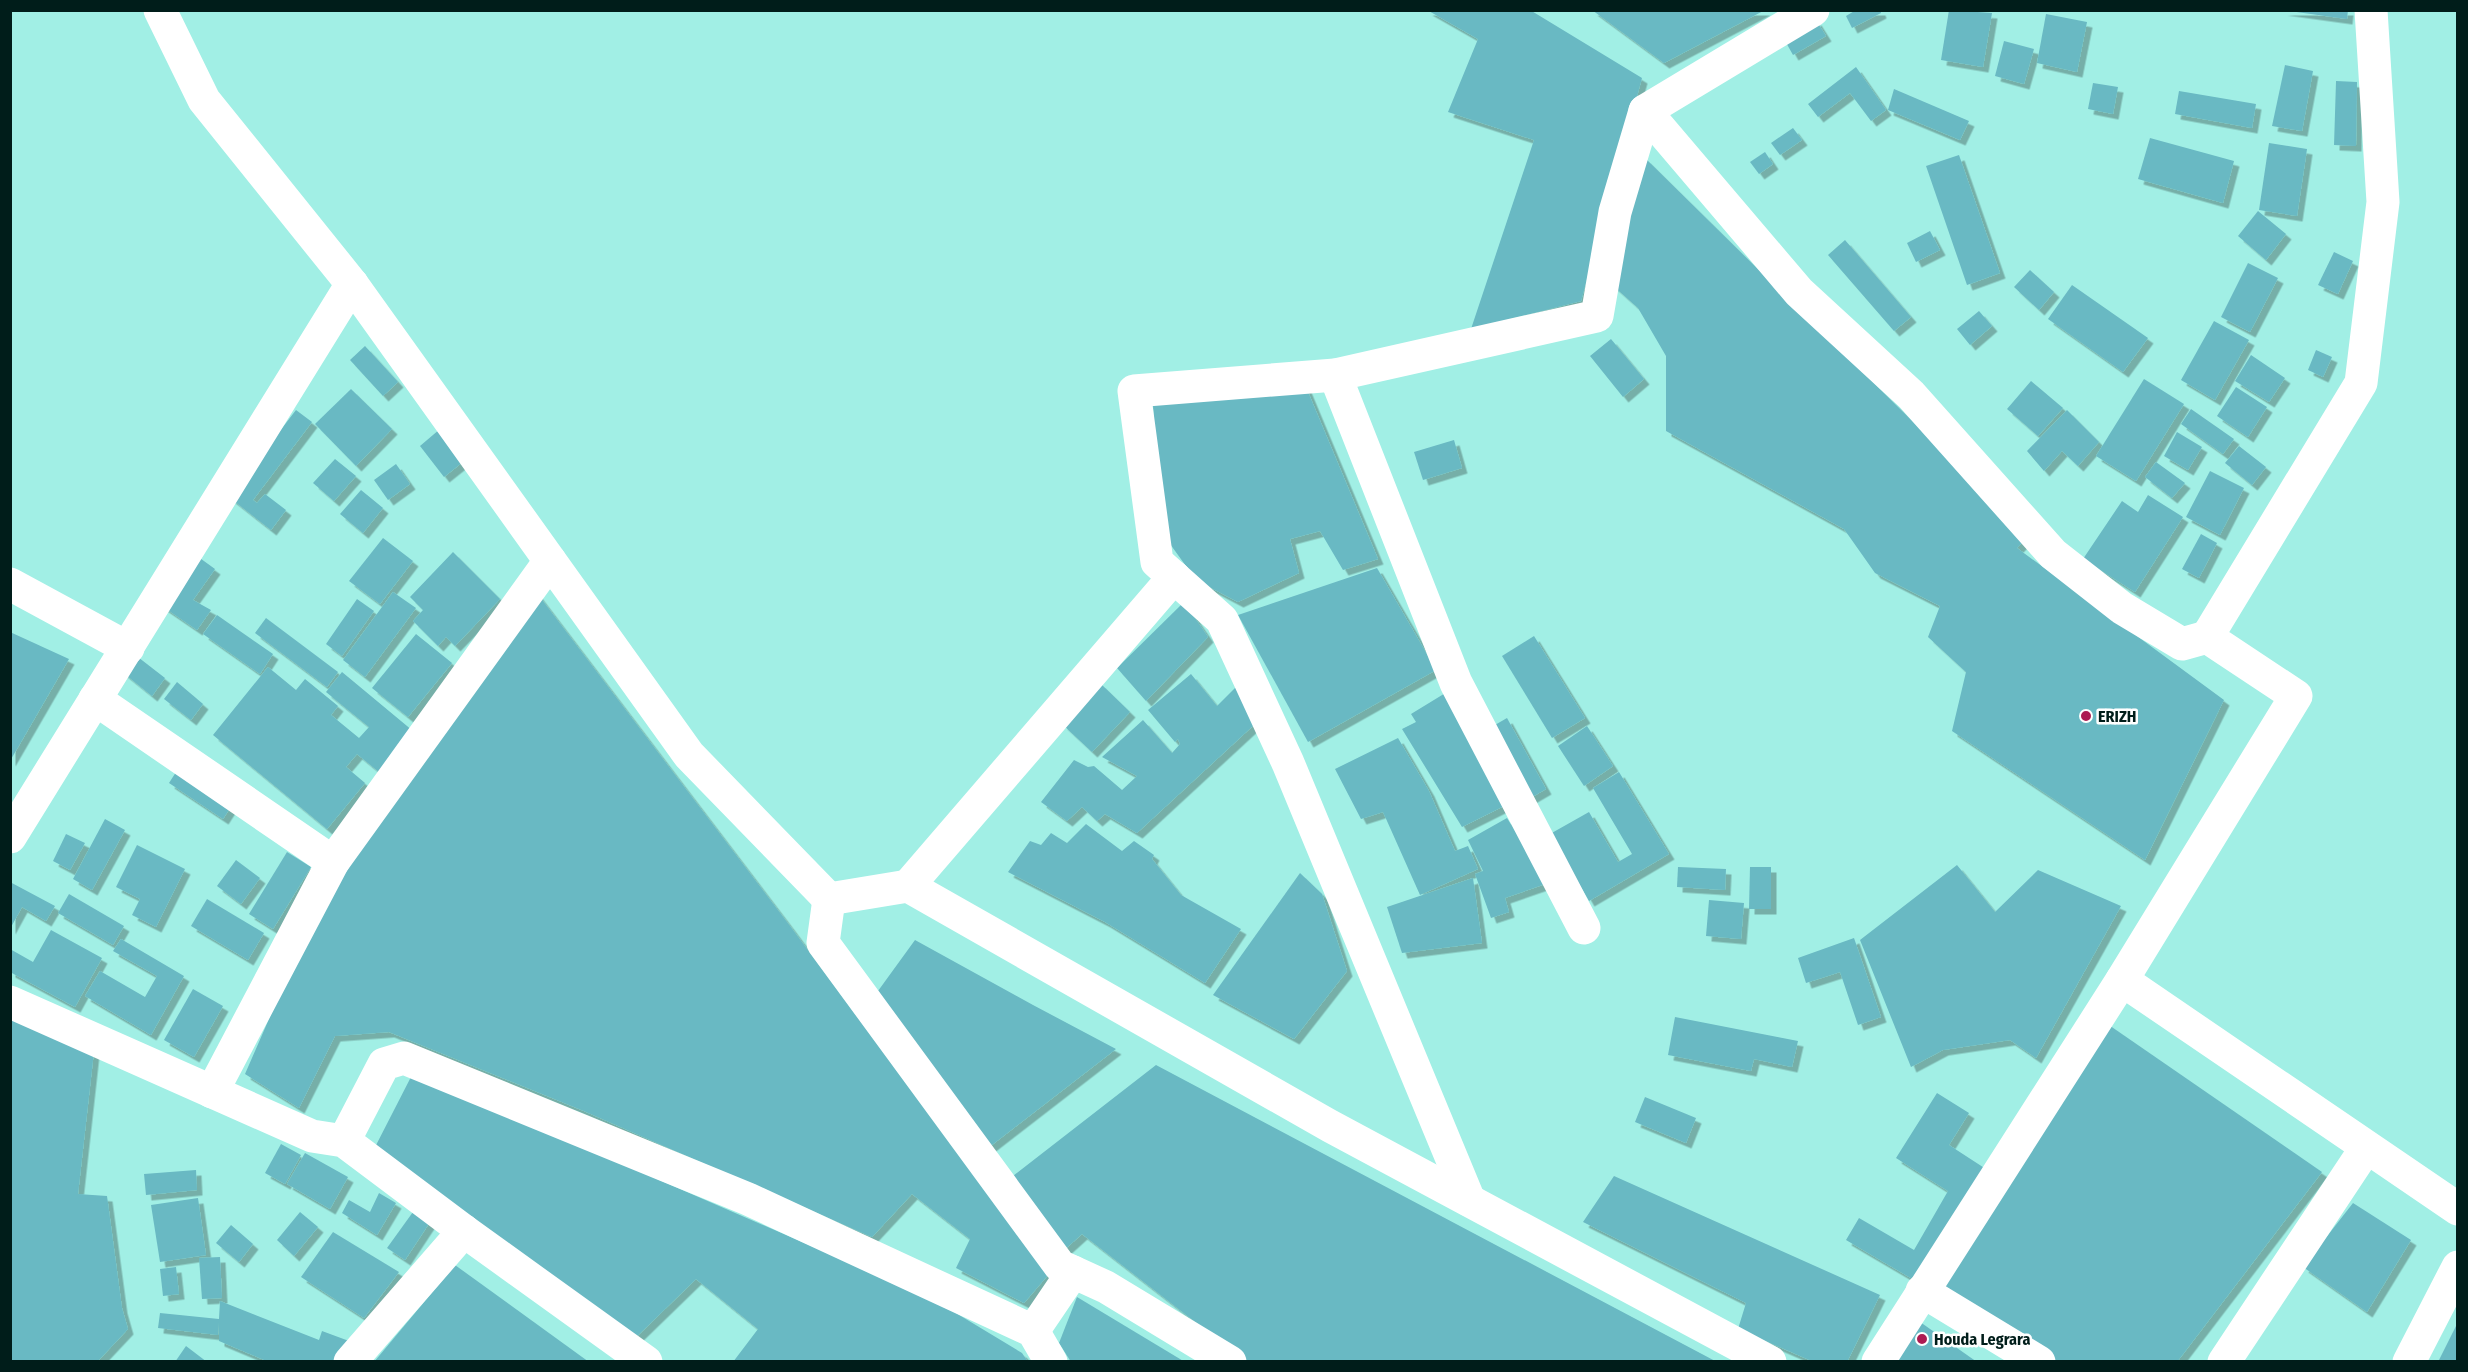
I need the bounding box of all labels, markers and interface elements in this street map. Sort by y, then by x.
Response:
place label: ERIZH [2098,707,2136,726]
marker: ERIZH [2079,709,2093,723]
place label: Houda Legrara [1934,1330,2030,1349]
marker: Houda Legrara [1915,1332,1929,1346]

